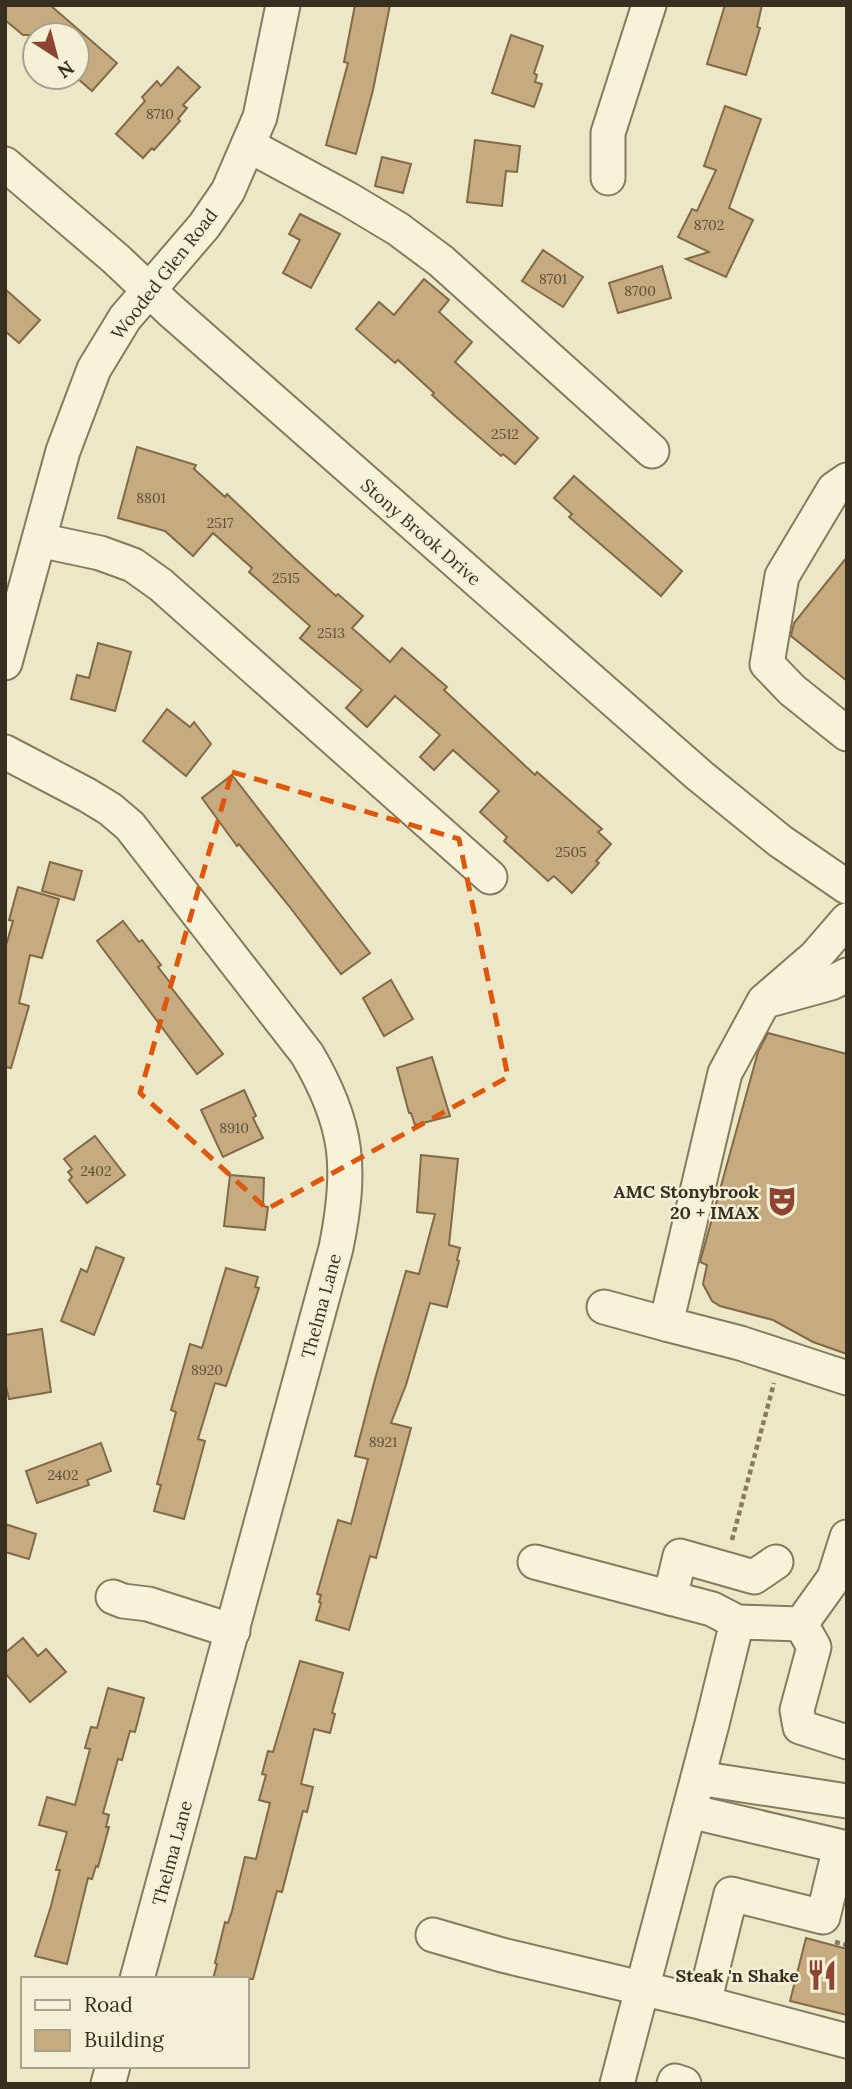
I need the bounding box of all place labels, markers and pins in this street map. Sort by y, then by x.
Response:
place label: AMC Stonybrook 20 + IMAX [614,1180,759,1224]
theatre icon: AMC Stonybrook 20 + IMAX [765,1184,799,1218]
restaurant icon: Steak 'n Shake [805,1958,839,1992]
place label: Steak 'n Shake [676,1964,799,1987]

